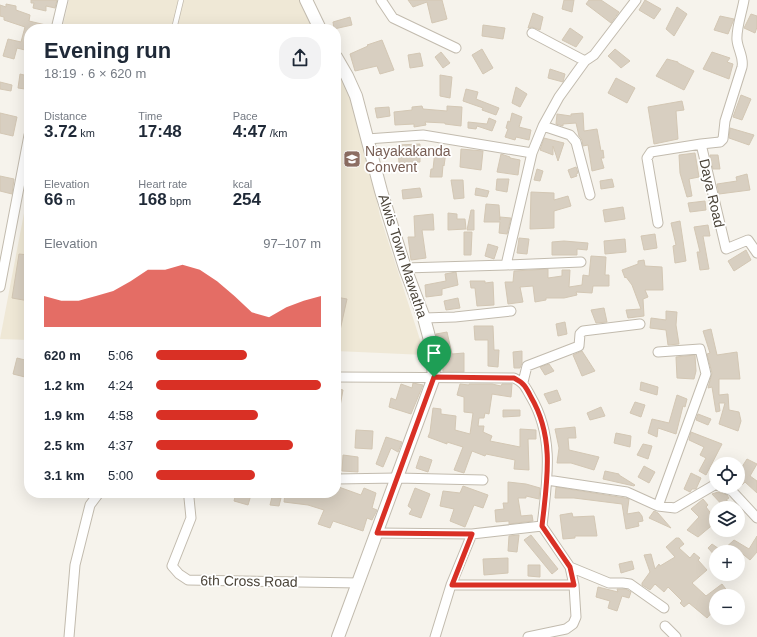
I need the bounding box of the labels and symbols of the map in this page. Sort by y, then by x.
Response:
place label: Nayakakanda Convent [365,143,451,175]
school or university icon: Nayakakanda Convent [342,149,362,169]
street label: Daya Road [696,157,728,229]
street label: Alwis Town Mawatha [375,192,431,320]
pin [417,336,451,377]
street label: 6th Cross Road [200,572,298,590]

